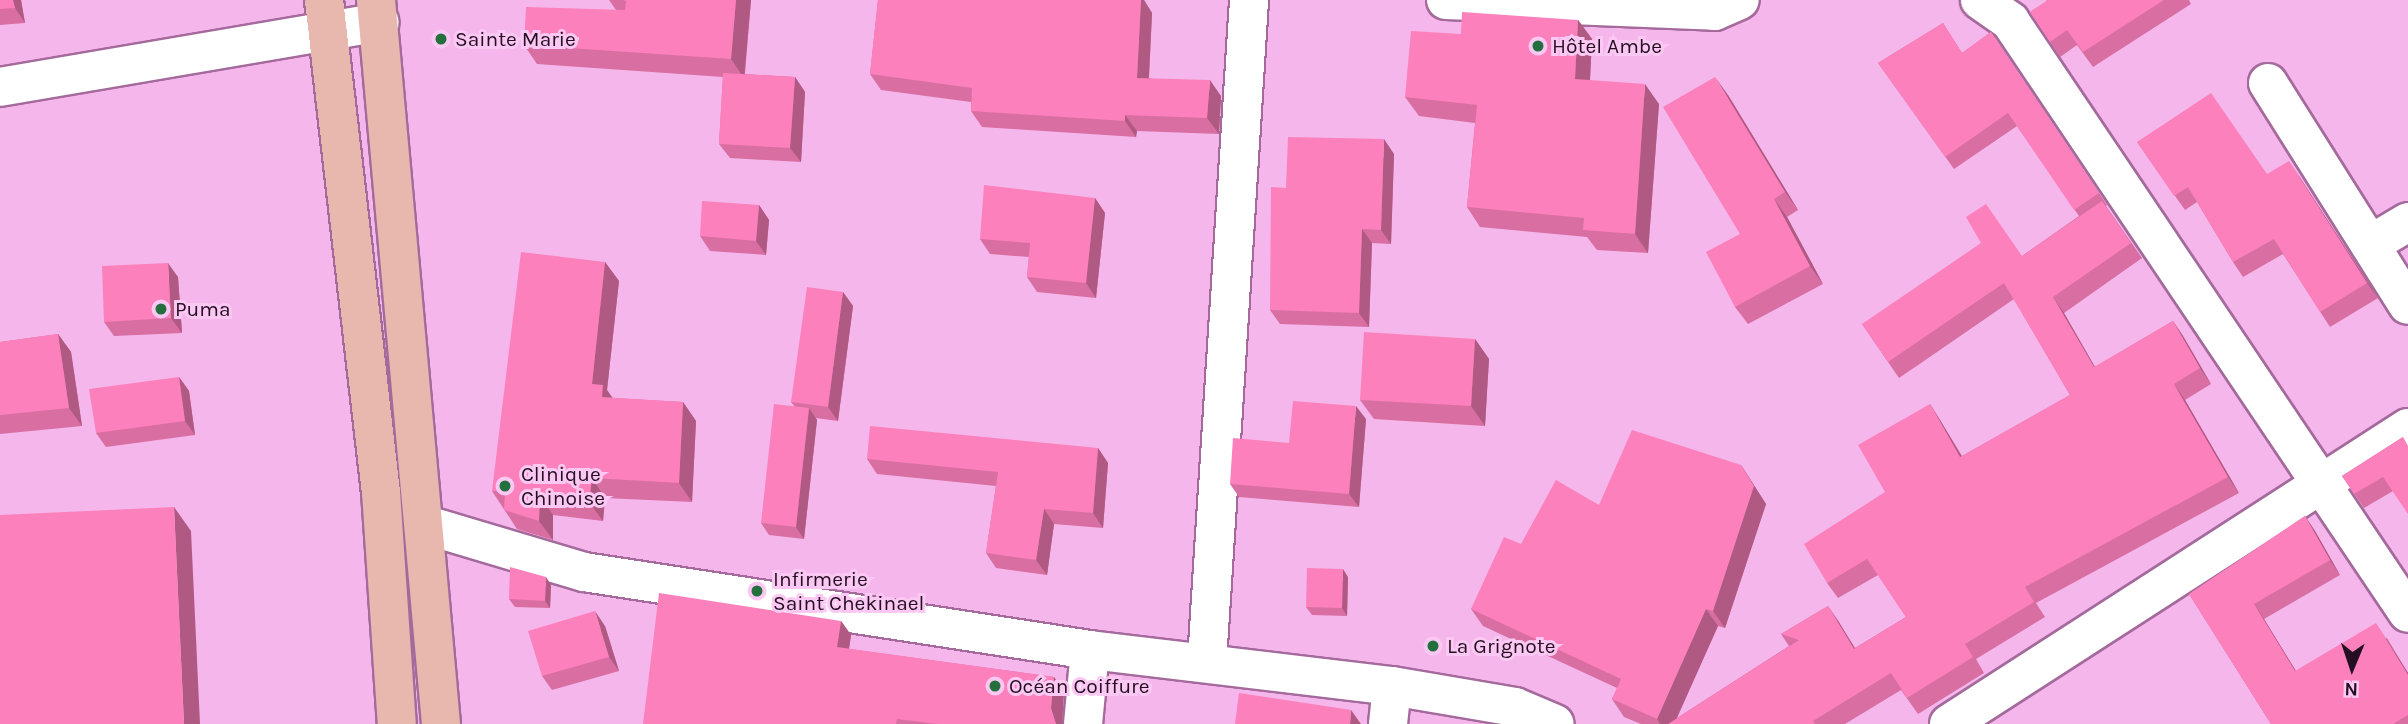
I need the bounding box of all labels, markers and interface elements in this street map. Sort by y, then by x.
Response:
place label: Sainte Marie [455,26,576,52]
marker: Sainte Marie [433,31,449,47]
place label: Hôtel Ambe [1552,33,1662,59]
marker: Hôtel Ambe [1530,38,1546,54]
place label: Puma [175,296,231,322]
marker: Puma [153,301,169,317]
place label: Clinique Chinoise [521,461,605,511]
marker: Clinique Chinoise [495,476,515,496]
place label: Infirmerie Saint Chekinael [773,566,924,616]
marker: Infirmerie Saint Chekinael [747,581,767,601]
place label: La Grignote [1447,633,1555,659]
north arrow [2317,633,2387,703]
marker: La Grignote [1425,638,1441,654]
place label: Océan Coiffure [1009,673,1149,699]
marker: Océan Coiffure [987,678,1003,694]
text: N [2344,678,2358,700]

